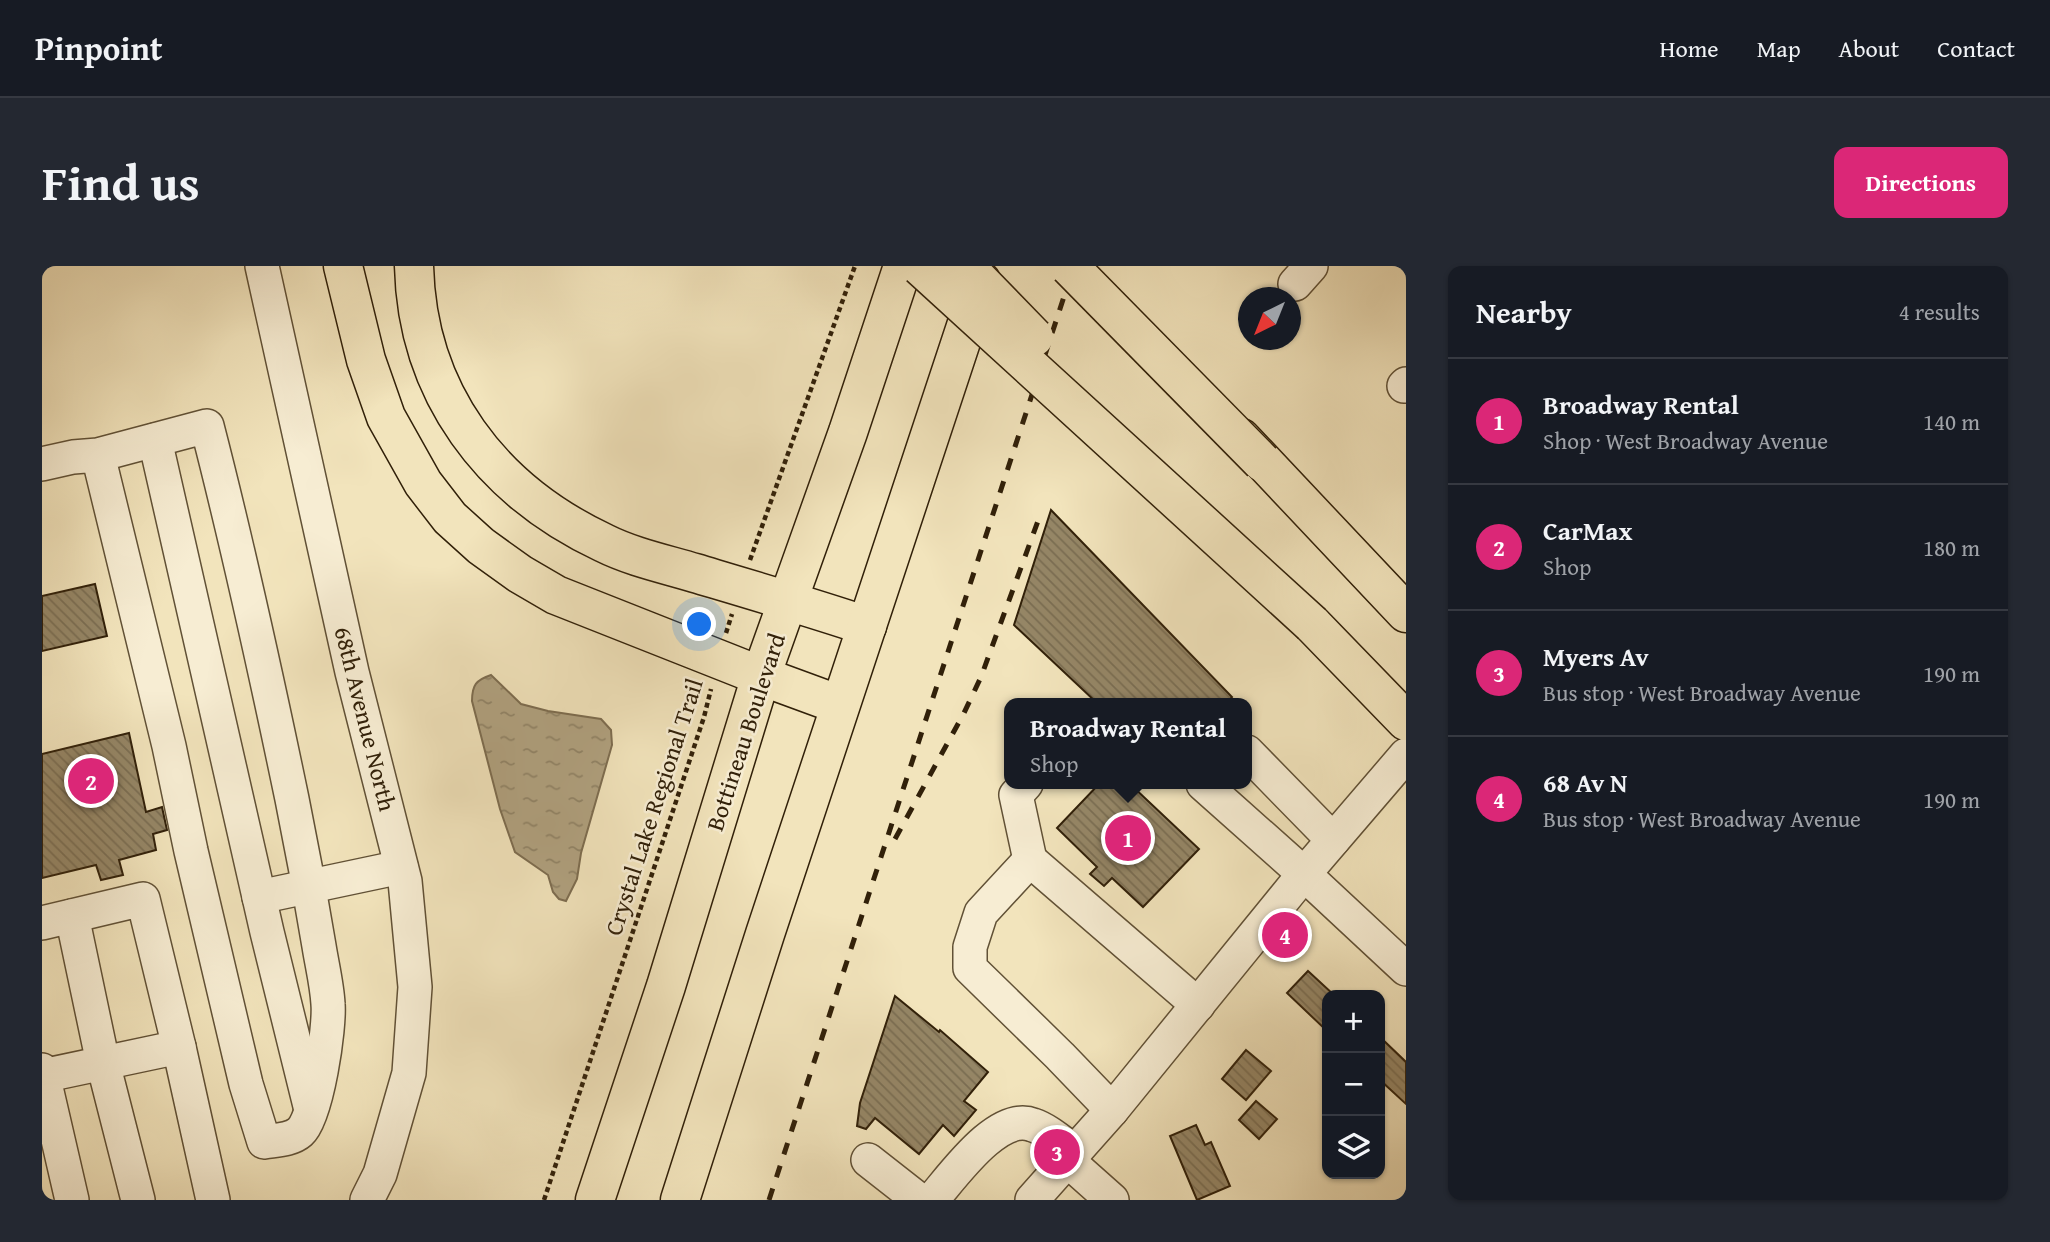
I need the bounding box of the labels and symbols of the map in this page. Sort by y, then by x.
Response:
north arrow [1238,287,1301,350]
your location [682,607,716,641]
street label: 68th Avenue North [326,623,405,815]
street label: Bottineau Boulevard [697,628,794,835]
street label: Crystal Lake Regional Trail [595,674,712,940]
pin: 2 [68,755,114,807]
pin: 1 [1105,812,1151,864]
pin: 4 [1262,909,1308,961]
pin: 3 [1034,1126,1080,1178]

